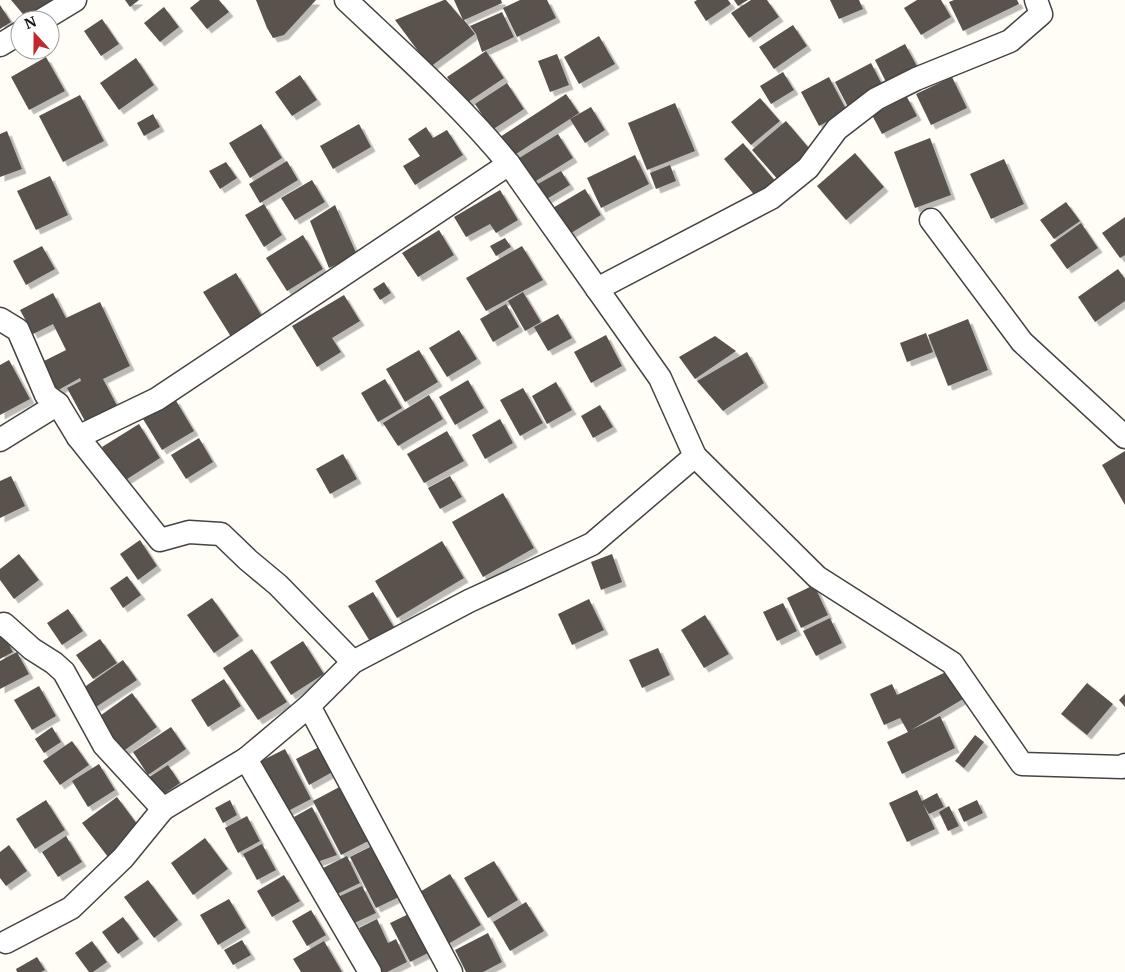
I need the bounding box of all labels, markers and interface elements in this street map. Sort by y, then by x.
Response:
north arrow [10,10,60,60]
text: N [22,12,39,33]

